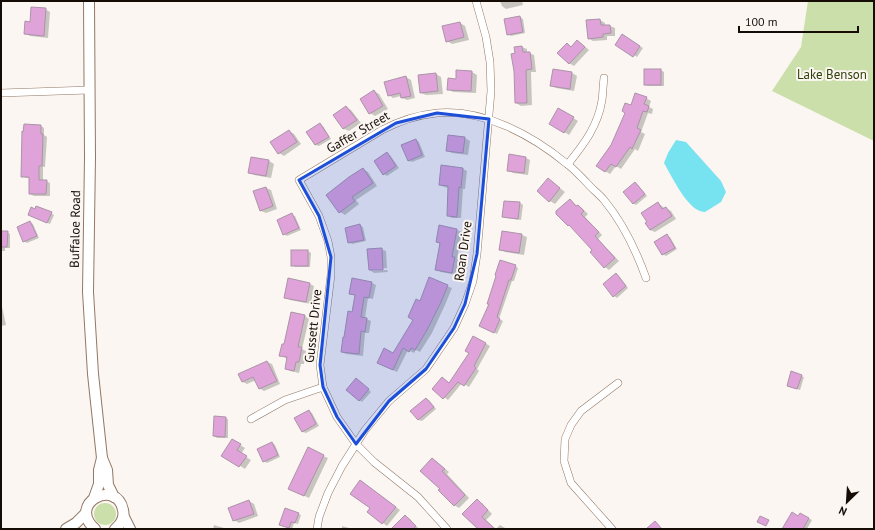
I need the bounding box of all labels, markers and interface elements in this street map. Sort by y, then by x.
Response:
scale bar [739,8,858,34]
text: 100 m [745,14,778,29]
park label: Lake Benson [797,66,867,83]
street label: Gaffer Street [323,107,393,157]
street label: Buffaloe Road [66,190,84,268]
street label: Roan Drive [450,220,476,282]
street label: Gussett Drive [301,288,325,364]
north arrow [827,482,867,522]
text: N [837,503,849,519]

